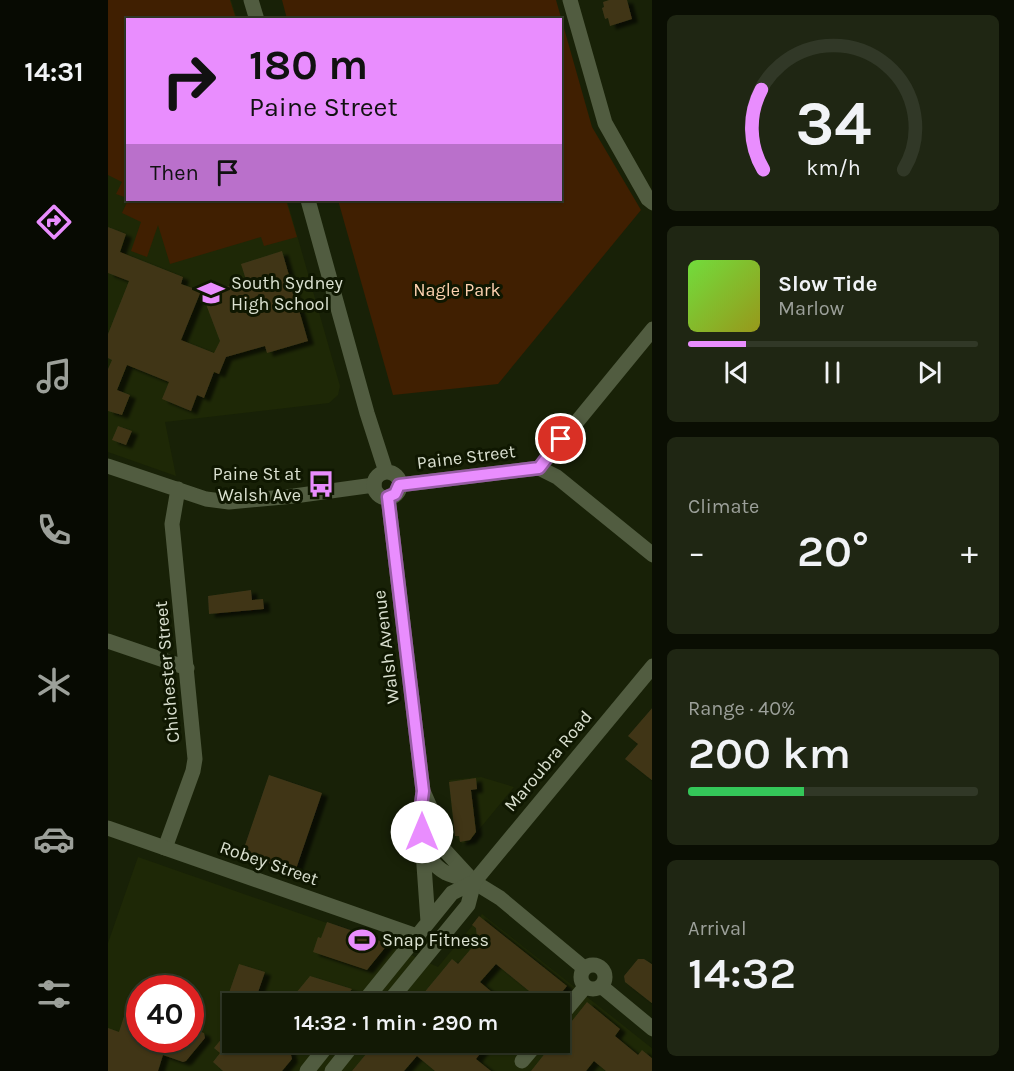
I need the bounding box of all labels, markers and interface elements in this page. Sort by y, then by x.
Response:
text: 180 m [249,40,368,90]
icon: right [150,42,228,120]
text: 14:31 [24,56,84,88]
text: 34 [795,87,871,160]
text: Paine Street [249,91,398,123]
text: km/h [806,155,860,180]
icon: arrive [211,156,244,189]
text: Then [150,160,199,186]
icon: directions [33,201,75,243]
text: Slow Tide [778,271,878,297]
place label: South Sydney High School [231,272,344,315]
school or university icon: South Sydney High School [196,278,226,308]
park label: Nagle Park [413,279,501,301]
text: Marlow [778,297,844,320]
icon: music [33,355,75,397]
icon: previous [720,356,753,389]
icon: pause [816,356,849,389]
icon: next [913,356,946,389]
pin [535,413,586,464]
icon: arrive [544,422,577,455]
street label: Paine Street [416,440,517,474]
place label: Paine St at Walsh Ave [213,463,301,506]
bus stop icon: Paine St at Walsh Ave [306,469,336,499]
text: Climate [688,495,759,518]
icon: phone [33,509,75,551]
text: 20° [797,525,869,577]
text: − [688,533,705,571]
text: + [961,533,978,571]
street label: Walsh Avenue [368,589,404,705]
street label: Chichester Street [150,600,184,744]
icon: climate [33,664,75,706]
text: Range · 40% [688,697,796,720]
street label: Maroubra Road [499,706,597,816]
text: 200 km [688,727,851,779]
position arrow [390,800,454,864]
icon: car [33,818,75,860]
street label: Robey Street [217,836,321,890]
text: Arrival [688,917,747,940]
sports icon: Snap Fitness [347,925,377,955]
place label: Snap Fitness [382,929,489,951]
text: 14:32 [688,947,796,999]
icon: filters [33,973,75,1015]
speed limit sign: 40 [126,975,204,1053]
text: 14:32 · 1 min · 290 m [294,1010,498,1036]

